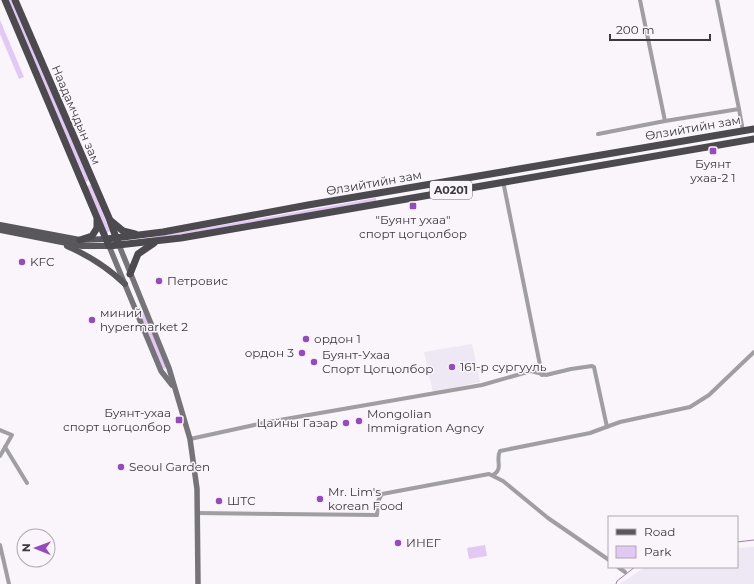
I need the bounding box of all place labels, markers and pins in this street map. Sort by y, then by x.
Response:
marker: Буянт ухаа-2 1 [708,146,718,156]
place label: Буянт ухаа-2 1 [689,156,736,185]
marker: "Буянт ухаа" спорт цогцолбор [408,201,418,211]
place label: "Буянт ухаа" спорт цогцолбор [359,212,467,241]
place label: KFC [30,254,55,269]
marker: KFC [17,257,27,267]
place label: Петровис [167,273,228,288]
marker: Петровис [154,276,164,286]
place label: миний hypermarket 2 [100,305,188,334]
marker: миний hypermarket 2 [87,315,97,325]
place label: ордон 1 [314,331,361,346]
marker: ордон 1 [301,334,311,344]
place label: ордон 3 [245,345,294,360]
place label: Буянт-Ухаа Спорт Цогцолбор [322,347,433,376]
marker: ордон 3 [297,348,307,358]
marker: Буянт-Ухаа Спорт Цогцолбор [309,357,319,367]
place label: 161-р сургууль [460,359,547,374]
marker: 161-р сургууль [447,362,457,372]
place label: Буянт-ухаа спорт цогцолбор [63,405,171,434]
place label: Mongolian Immigration Agncy [367,406,484,435]
marker: Буянт-ухаа спорт цогцолбор [174,415,184,425]
place label: Цайны Гаэар [257,415,338,430]
marker: Mongolian Immigration Agncy [354,416,364,426]
marker: Цайны Гаэар [341,418,351,428]
place label: Seoul Garden [129,459,210,474]
marker: Seoul Garden [116,462,126,472]
place label: Mr. Lim's korean Food [328,484,403,513]
place label: ШТС [227,493,256,508]
marker: Mr. Lim's korean Food [315,494,325,504]
marker: ШТС [214,496,224,506]
place label: ИНЕГ [406,535,441,550]
marker: ИНЕГ [393,538,403,548]

